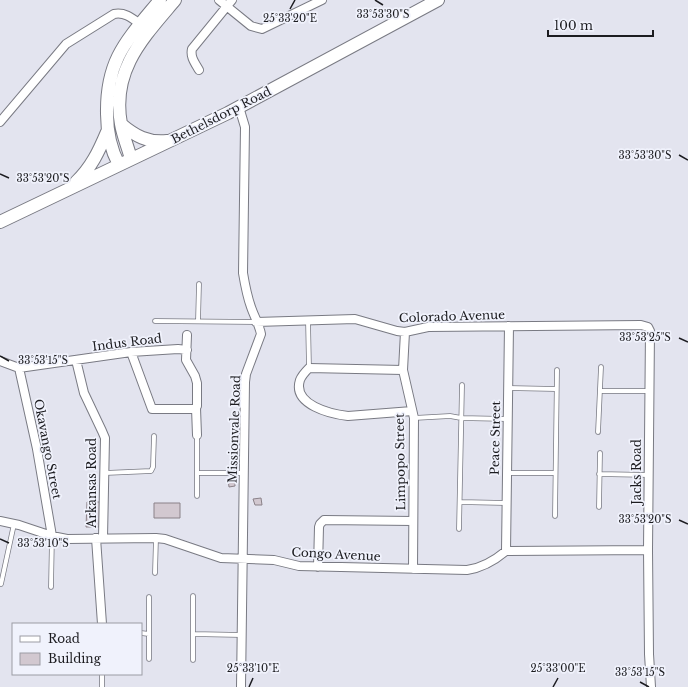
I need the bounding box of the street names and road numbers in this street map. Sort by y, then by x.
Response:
street label: Bethelsdorp Road [168,83,274,147]
street label: Colorado Avenue [399,307,505,325]
street label: Indus Road [91,330,163,354]
street label: Missionvale Road [225,375,243,483]
street label: Okavango Street [31,398,65,501]
street label: Peace Street [487,400,503,475]
street label: Limpopo Street [392,413,408,511]
street label: Arkansas Road [84,438,99,529]
street label: Jacks Road [629,439,644,507]
street label: Congo Avenue [291,544,381,564]

